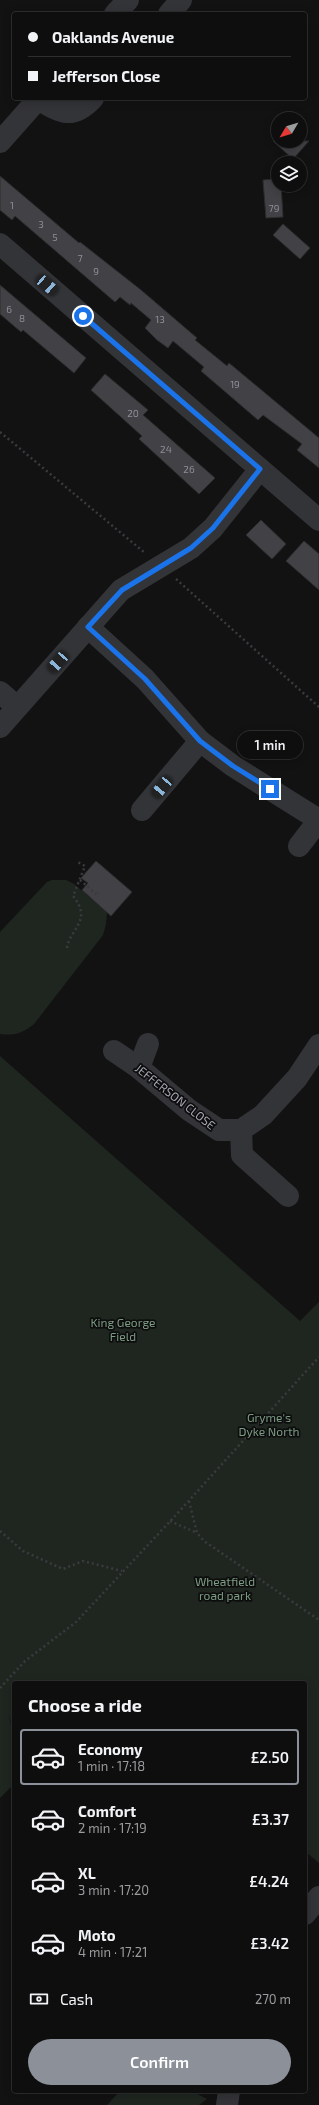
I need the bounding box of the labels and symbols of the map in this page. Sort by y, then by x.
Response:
north arrow [271,112,307,148]
house number: 1 [10,199,14,211]
house number: 79 [269,202,280,214]
house number: 3 [38,218,44,230]
house number: 5 [52,231,58,243]
house number: 7 [77,252,83,264]
house number: 9 [93,265,99,277]
car [34,273,60,297]
house number: 6 [6,303,12,315]
route start [74,307,92,325]
house number: 8 [19,312,25,324]
house number: 13 [155,313,165,325]
house number: 19 [230,378,240,390]
house number: 20 [127,407,139,419]
house number: 24 [160,443,172,455]
house number: 26 [183,463,195,475]
car [46,649,70,675]
callout: 1 min [237,731,303,759]
car [150,774,174,800]
route end [261,780,279,798]
street label: JEFFERSON CLOSE [133,1061,219,1132]
park label: King George Field [90,1315,156,1343]
park label: Gryme's Dyke North [239,1410,300,1438]
park label: Wheatfield road park [195,1574,255,1602]

